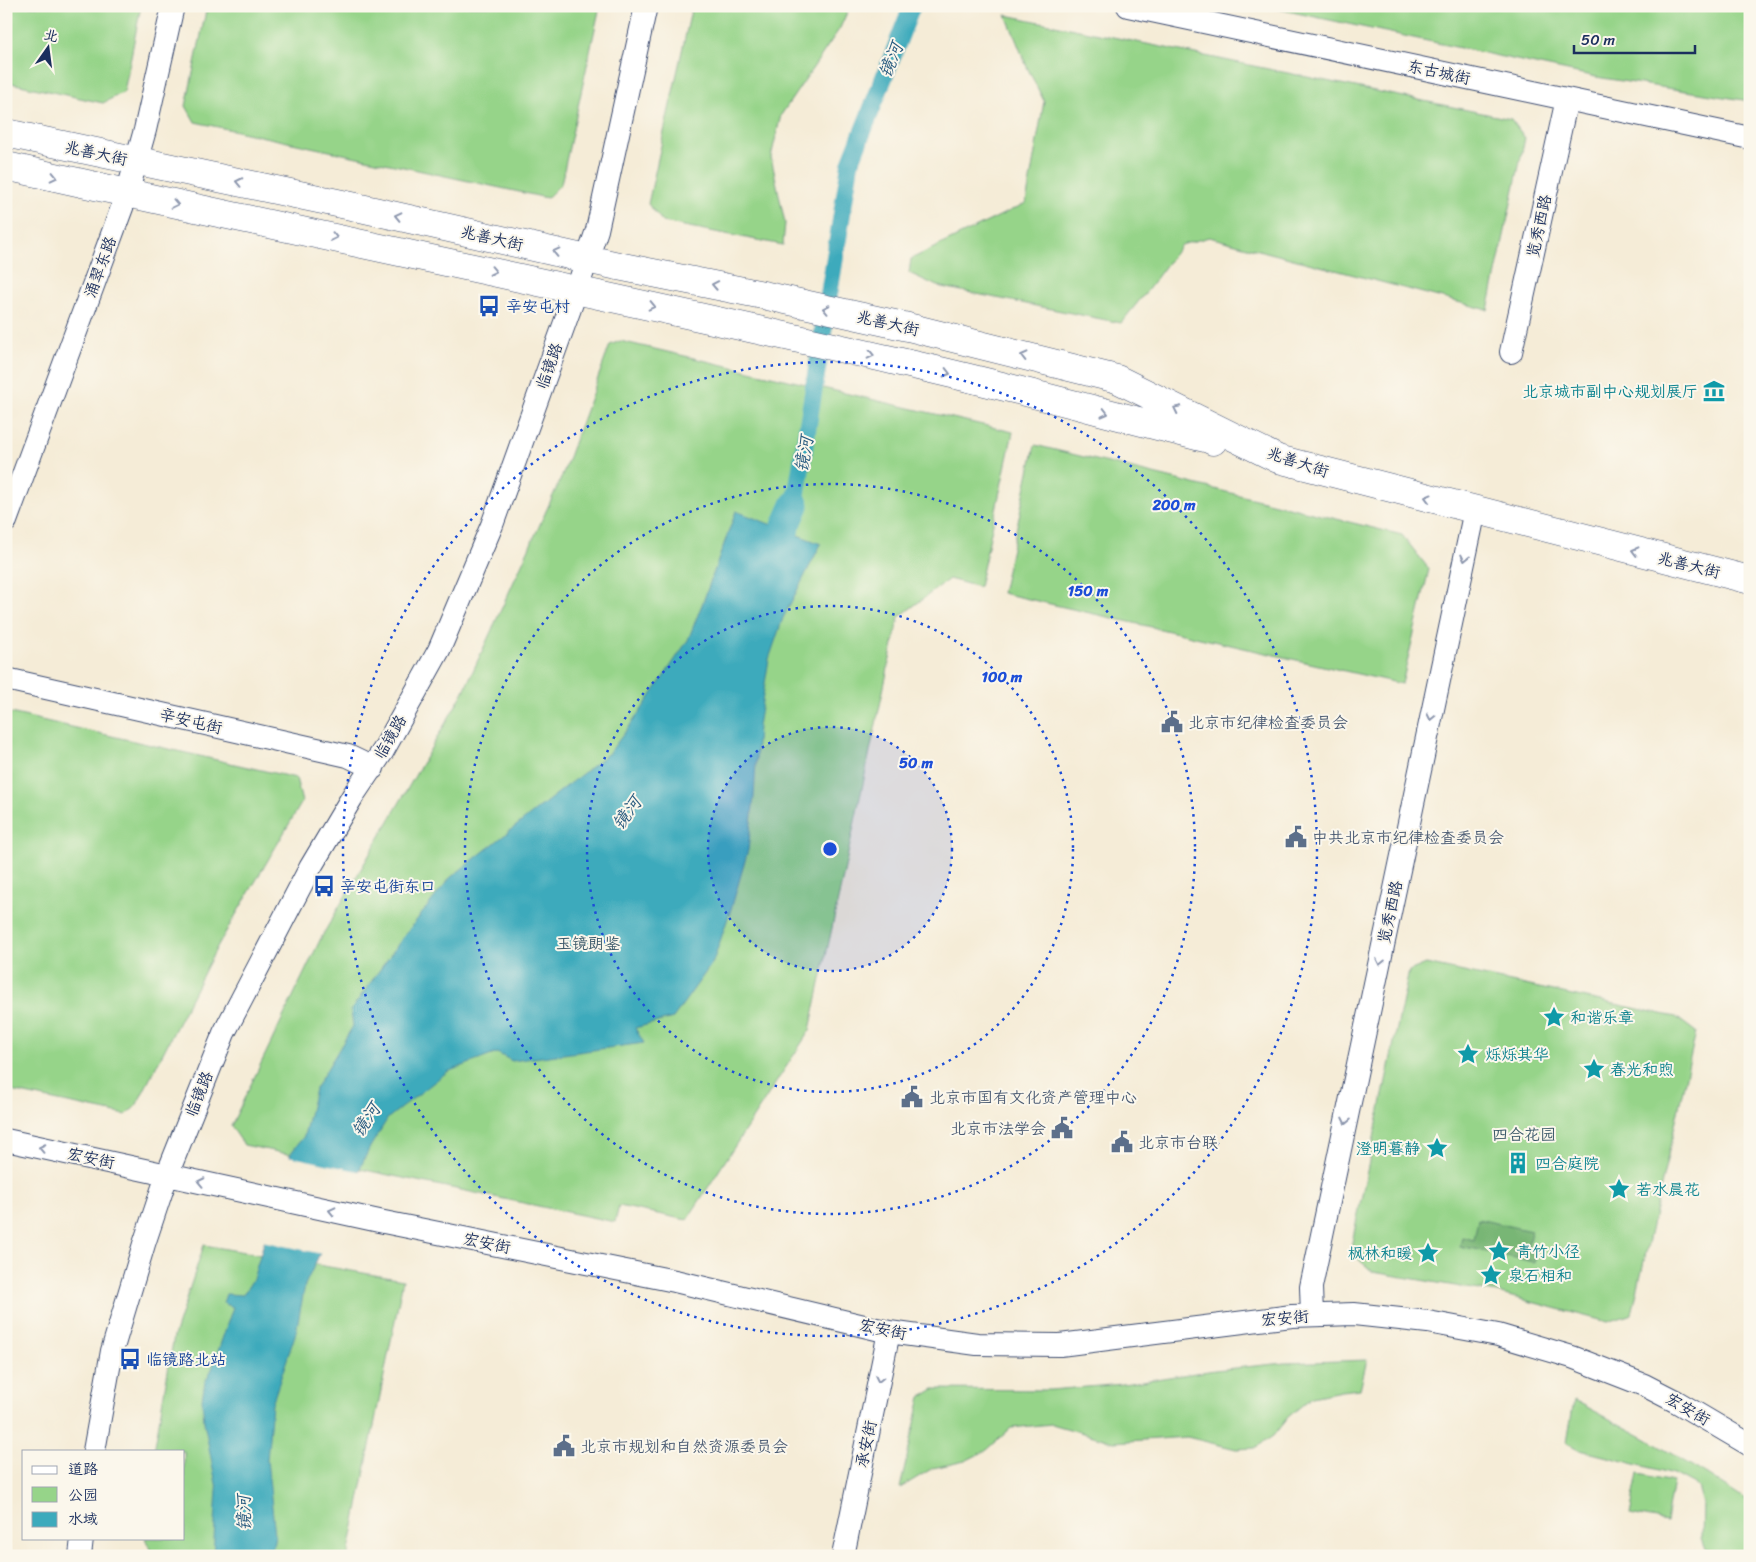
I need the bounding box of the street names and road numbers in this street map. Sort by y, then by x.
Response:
street label: 东古城街 [1405,51,1473,93]
street label: 兆善大街 [62,132,130,174]
street label: 览秀西路 [1518,192,1560,260]
street label: 兆善大街 [458,217,526,259]
street label: 涌翠东路 [75,232,125,302]
street label: 兆善大街 [854,302,922,344]
street label: 临镜路 [527,338,571,394]
street label: 兆善大街 [1263,438,1333,486]
street label: 兆善大街 [1654,543,1724,587]
street label: 辛安屯街 [157,700,225,742]
street label: 临镜路 [365,709,415,765]
street label: 览秀西路 [1369,878,1411,946]
street label: 临镜路 [177,1066,221,1122]
street label: 宏安街 [65,1139,117,1177]
street label: 宏安街 [461,1224,513,1262]
street label: 宏安街 [1260,1301,1310,1335]
street label: 宏安街 [857,1310,909,1348]
street label: 宏安街 [1660,1384,1716,1434]
street label: 承安街 [847,1418,885,1470]

